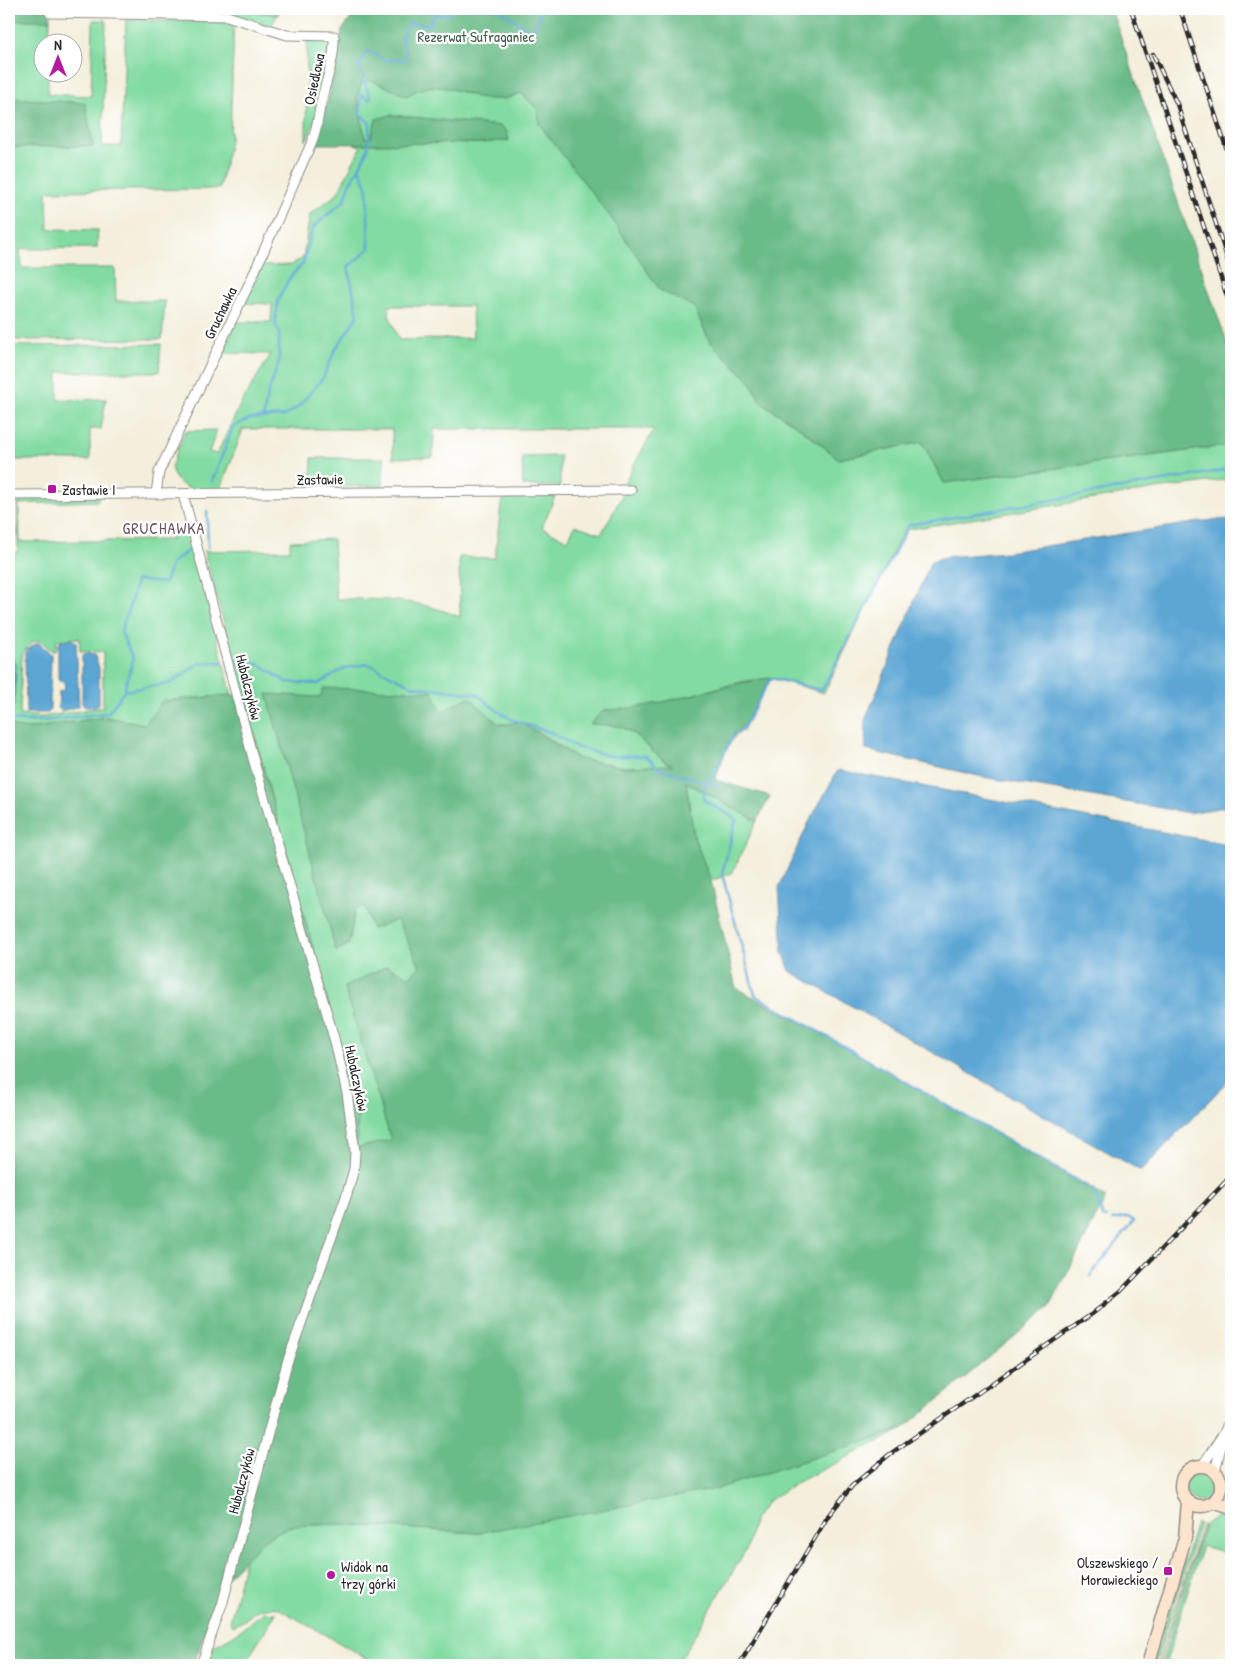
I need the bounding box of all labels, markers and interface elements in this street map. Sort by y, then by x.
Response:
park label: Rezerwat Sufraganiec [418,26,535,47]
north arrow [32,32,82,82]
text: N [54,35,62,54]
street label: Osiedlowa [298,51,330,107]
street label: Gruchawka [198,283,242,343]
street label: Zastawie [297,468,343,490]
place label: Zastawie I [62,479,116,500]
marker: Zastawie I [46,483,58,495]
district label: GRUCHAWKA [123,517,205,539]
street label: Hubalczyków [231,652,267,722]
street label: Hubalczyków [340,1043,374,1113]
street label: Hubalczyków [222,1446,260,1516]
place label: Olszewskiego / Morawieckiego [1077,1552,1158,1590]
place label: Widok na trzy górki [341,1556,396,1594]
marker: Olszewskiego / Morawieckiego [1162,1565,1174,1577]
marker: Widok na trzy górki [325,1569,337,1581]

